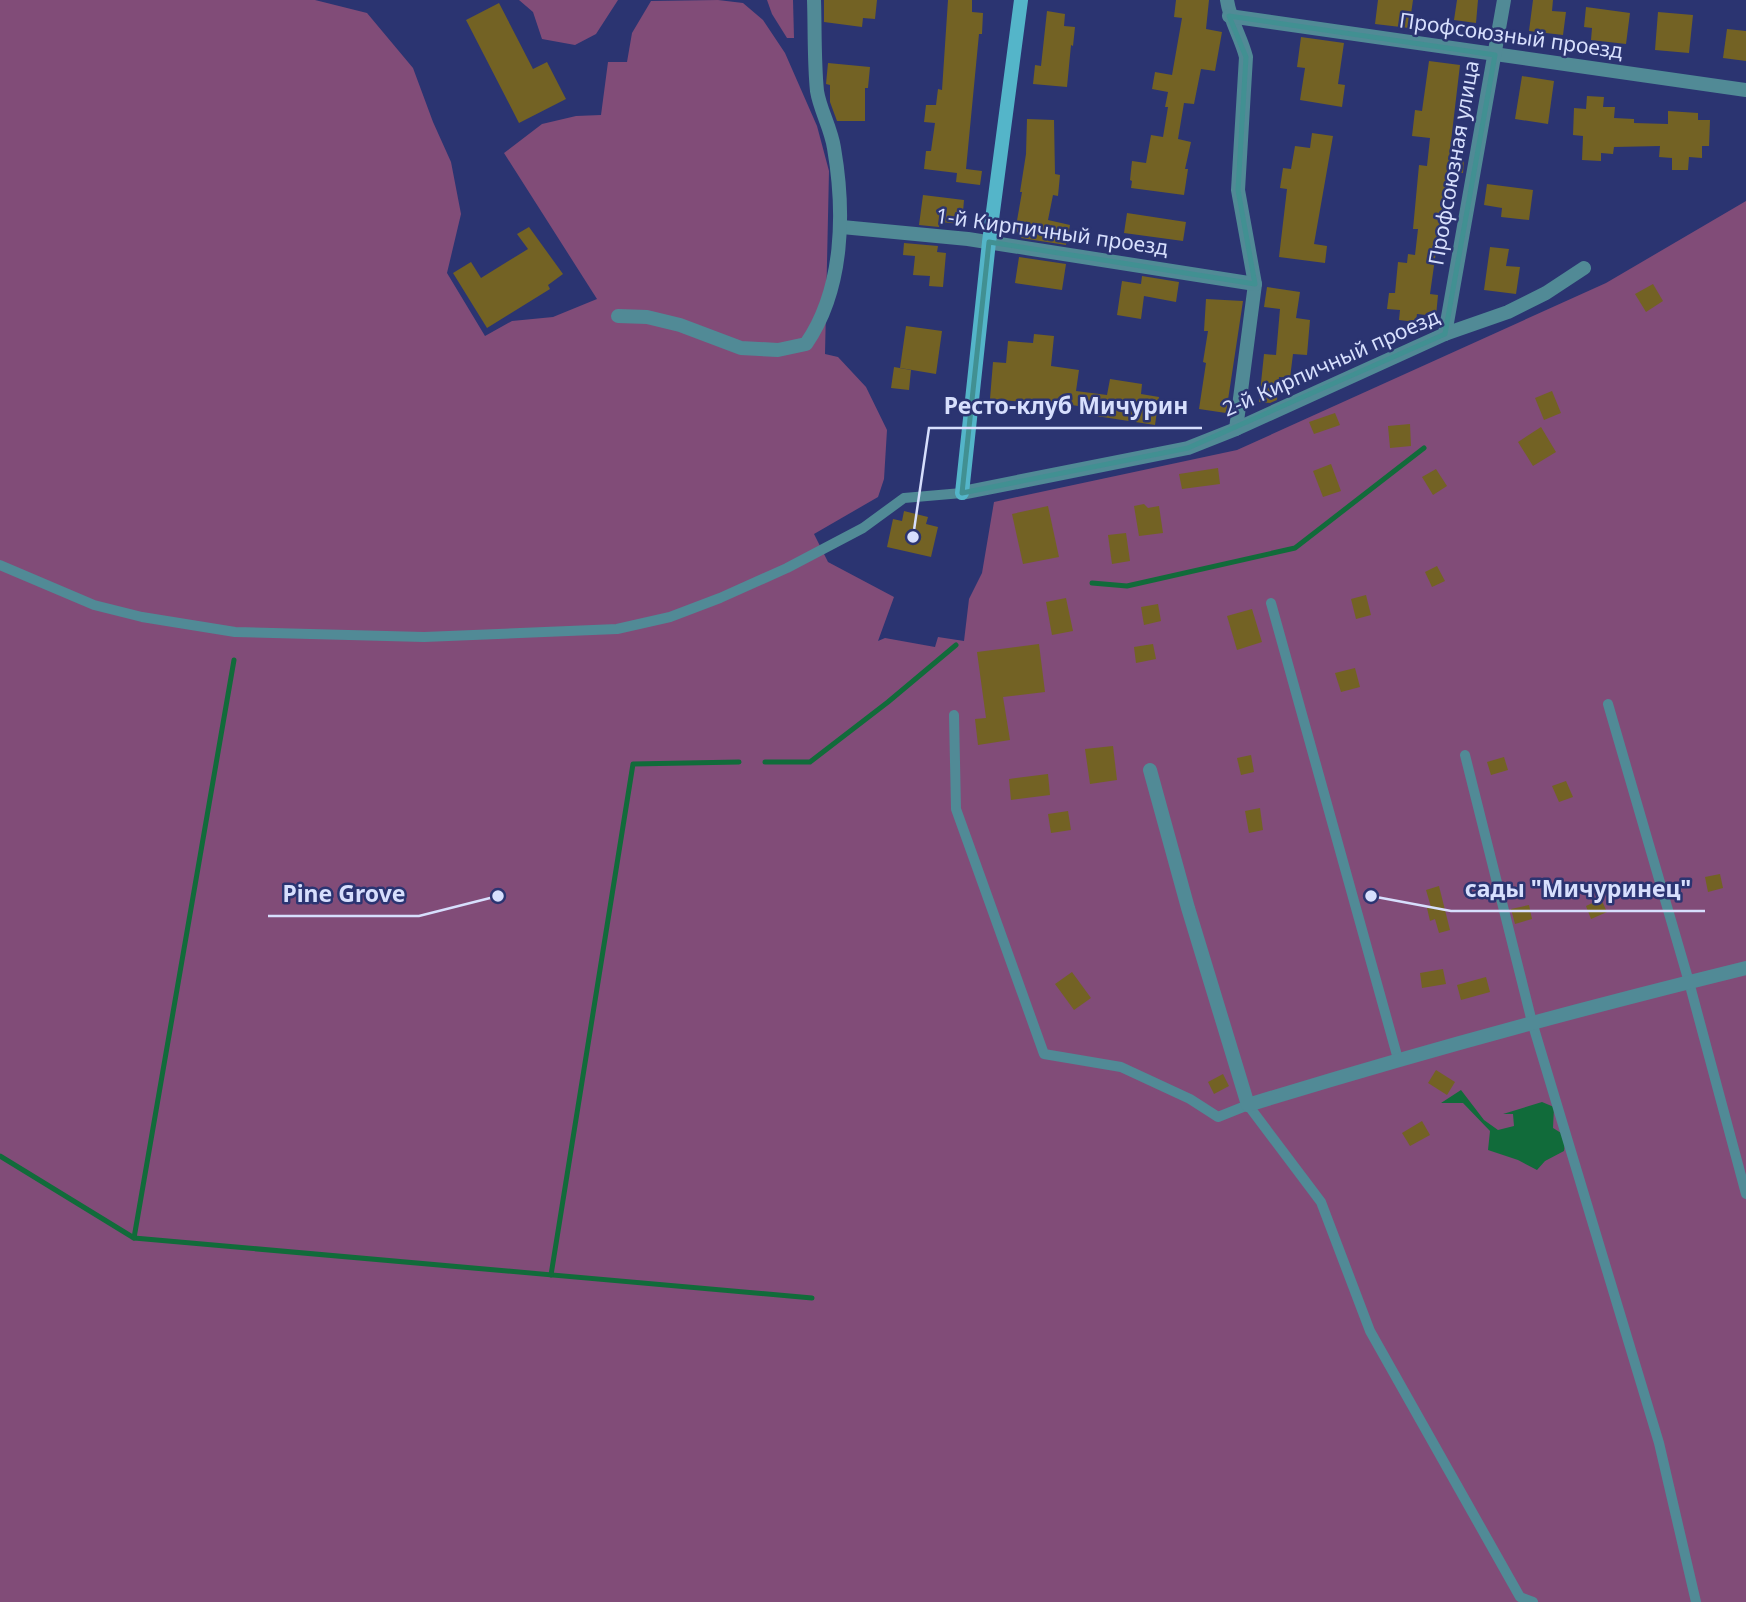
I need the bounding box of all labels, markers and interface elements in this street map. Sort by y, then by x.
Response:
street label: Профсоюзный проезд [1397,5,1625,65]
street label: Профсоюзная улица [1421,58,1485,267]
street label: 1-й Кирпичный проезд [934,201,1170,261]
street label: 2-й Кирпичный проезд [1218,302,1443,423]
callout: Ресто-клуб Мичурин [929,384,1202,428]
text: Ресто-клуб Мичурин [944,389,1188,421]
callout: сады "Мичуринец" [1451,867,1705,911]
callout: Pine Grove [268,872,419,916]
text: сады "Мичуринец" [1465,872,1691,904]
text: Pine Grove [282,877,406,909]

